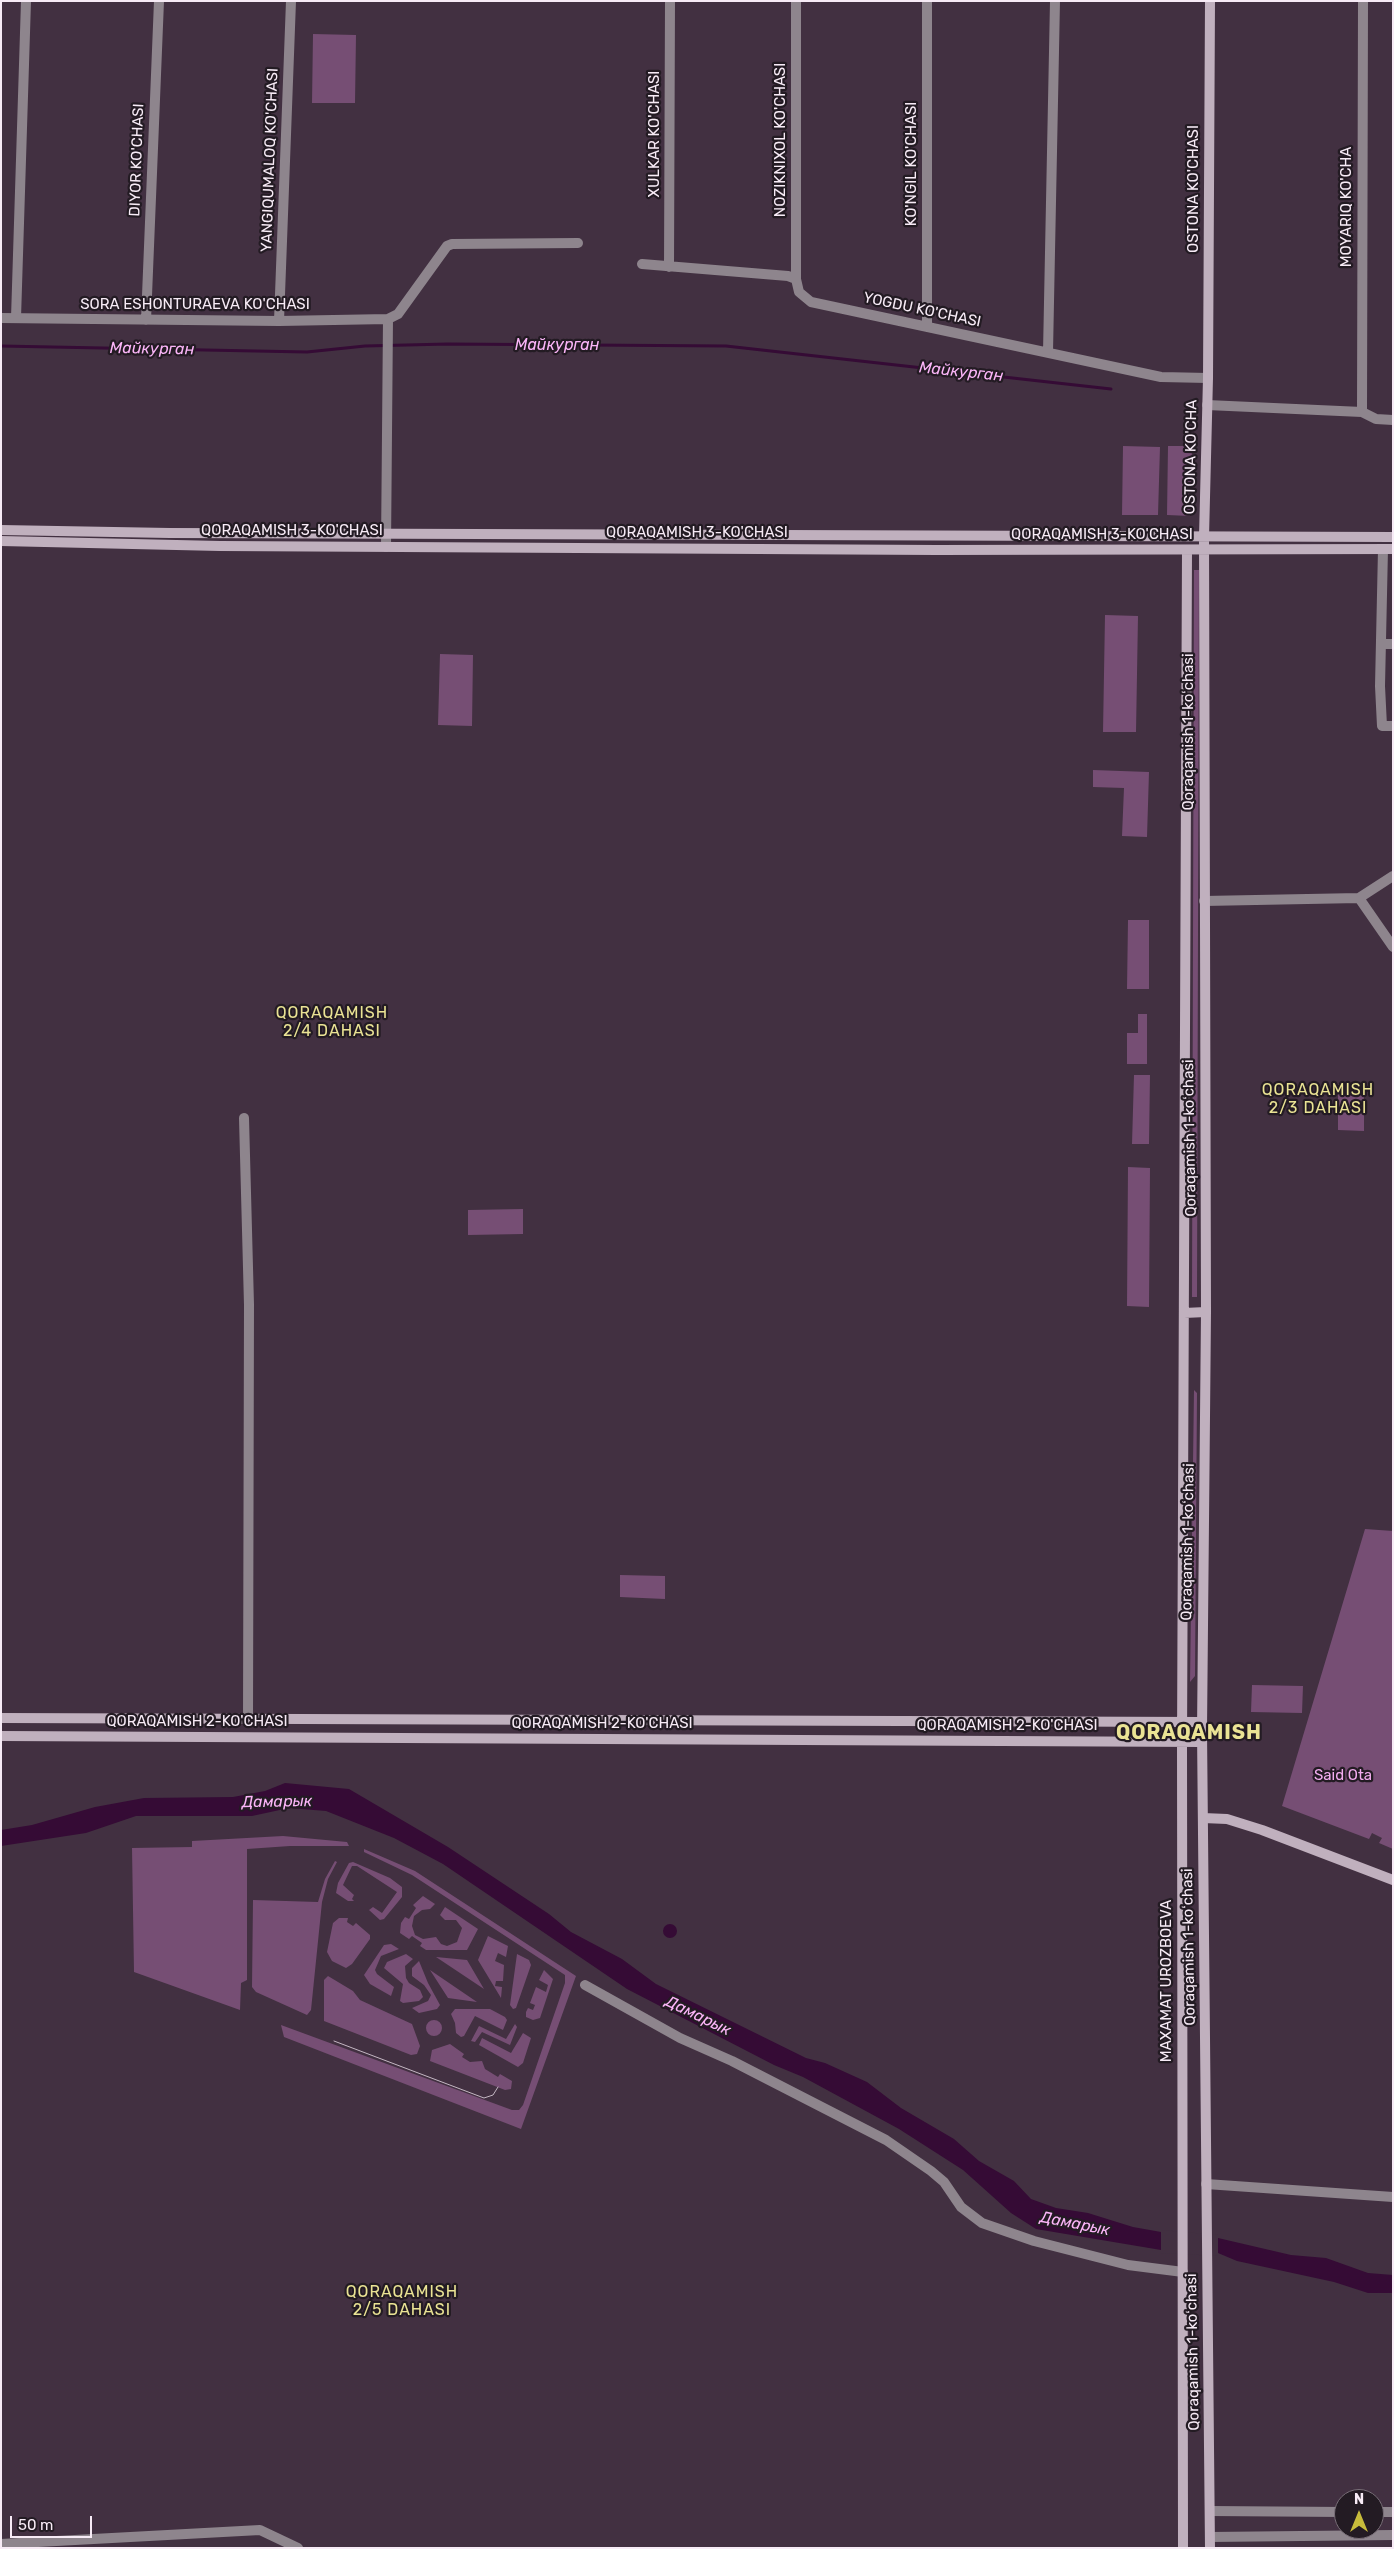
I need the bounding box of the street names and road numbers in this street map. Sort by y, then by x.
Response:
street label: NOZIKNIXOL KO'CHASI [772,63,790,217]
street label: YANGIQUMALOQ KO'CHASI [258,68,282,252]
street label: XULKAR KO'CHASI [646,71,664,197]
street label: KO'NGIL KO'CHASI [903,102,921,226]
street label: DIYOR KO'CHASI [126,103,148,217]
street label: OSTONA KO'CHASI [1185,125,1203,253]
street label: MOYARIQ KO'CHA [1338,147,1356,267]
street label: YOGDU KO'CHASI [861,289,983,331]
street label: SORA ESHONTURAEVA KO'CHASI [80,296,310,314]
street label: OSTONA KO'CHA [1181,399,1201,515]
street label: QORAQAMISH 3-KO'CHASI [201,522,383,540]
street label: QORAQAMISH 3-KO'CHASI [606,524,788,542]
street label: QORAQAMISH 3-KO'CHASI [1011,526,1193,544]
street label: Qoraqamish 1-koʻchasi [1180,653,1198,811]
street label: Qoraqamish 1-koʻchasi [1180,1059,1200,1217]
street label: Qoraqamish 1-koʻchasi [1178,1463,1198,1621]
street label: QORAQAMISH 2-KO'CHASI [106,1713,288,1731]
street label: QORAQAMISH 2-KO'CHASI [511,1715,693,1733]
street label: QORAQAMISH 2-KO'CHASI [916,1717,1098,1735]
street label: Qoraqamish 1-koʻchasi [1179,1868,1199,2026]
street label: MAXAMAT UROZBOEVA [1158,1900,1176,2062]
street label: Qoraqamish 1-koʻchasi [1183,2273,1203,2431]

